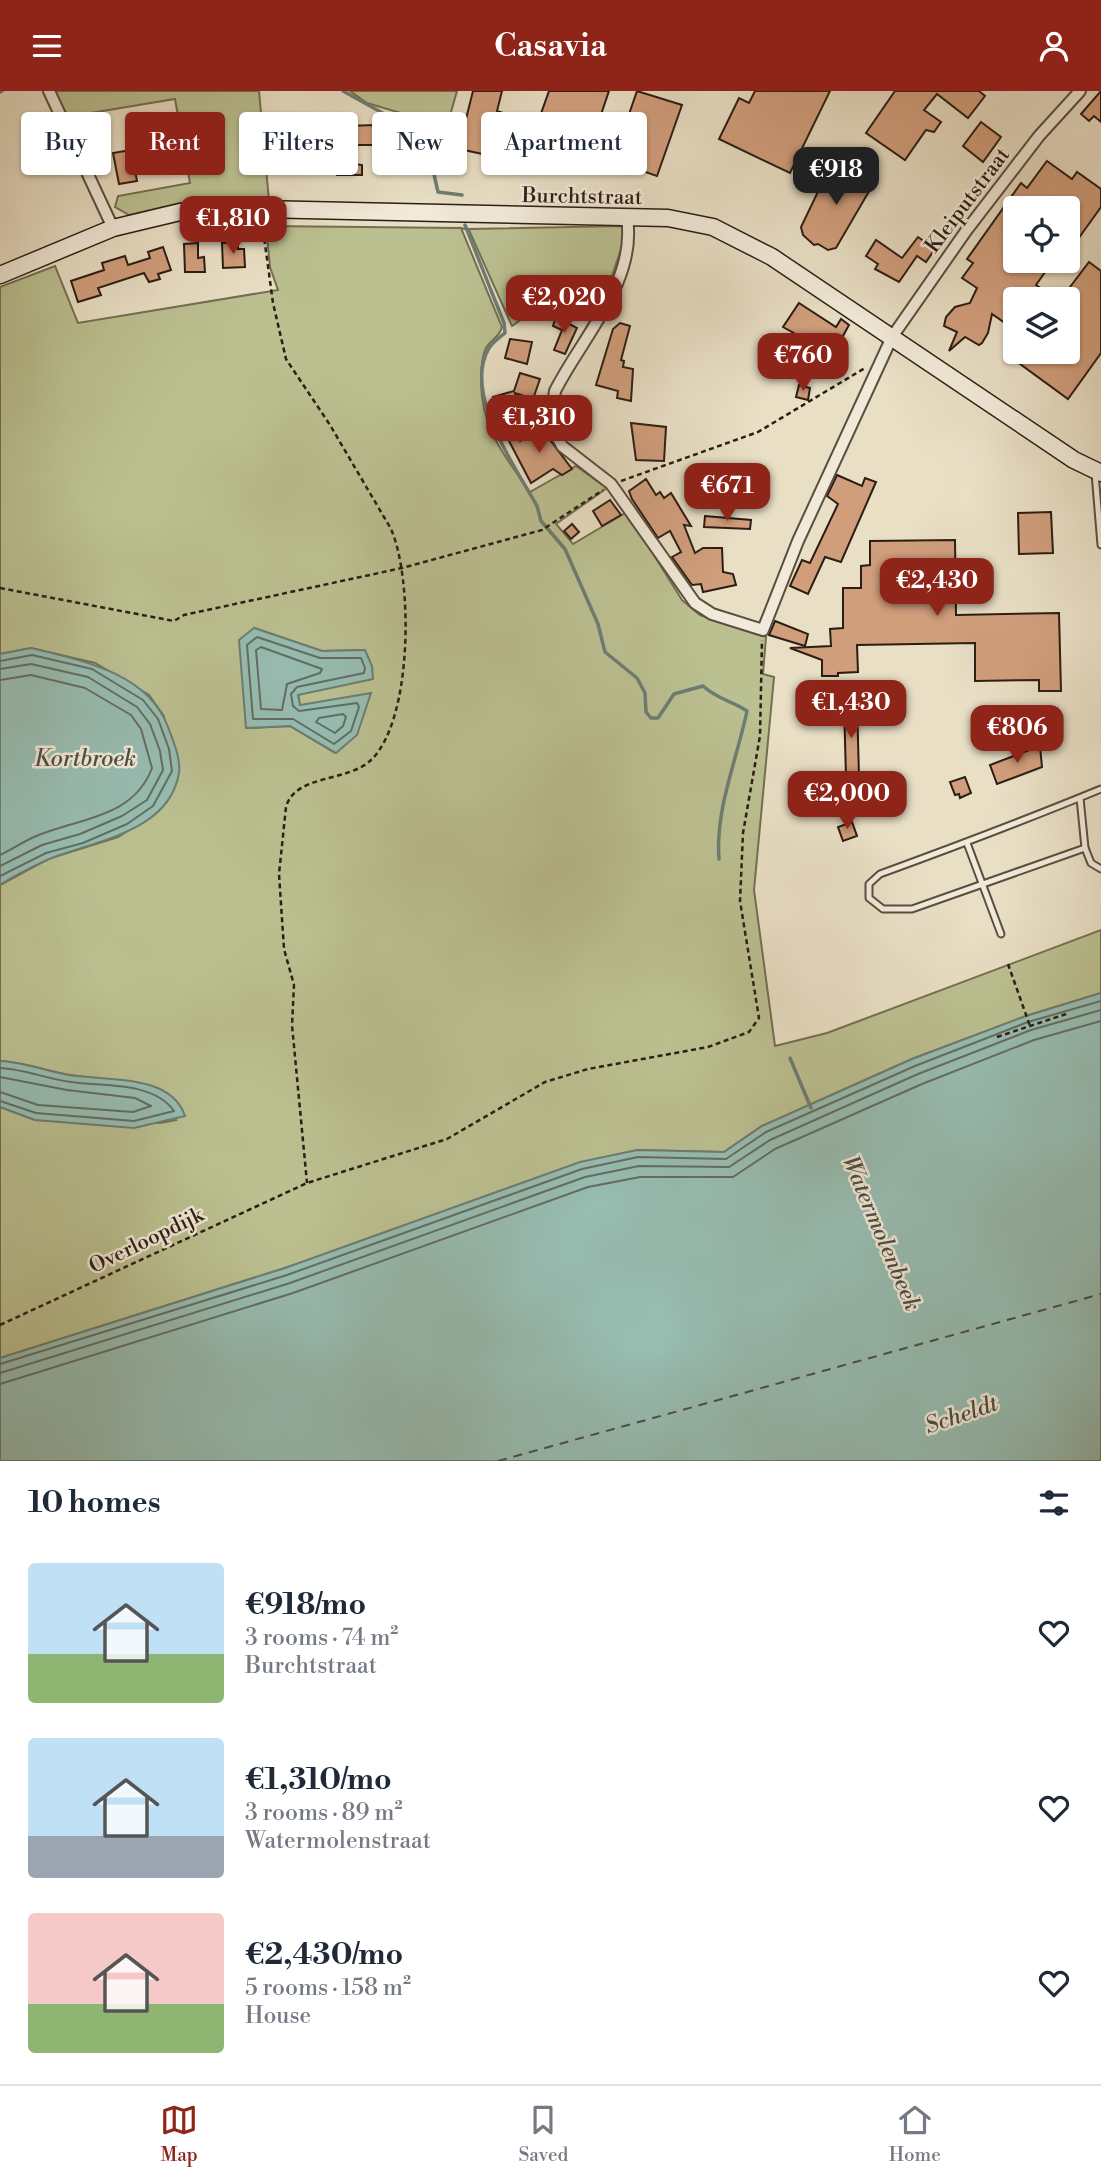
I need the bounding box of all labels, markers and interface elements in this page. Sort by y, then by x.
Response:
text: Casavia [494,26,607,66]
icon: menu [28,27,66,65]
icon: person [1035,27,1073,65]
chip: Buy [21,112,111,175]
chip: Rent [125,112,225,175]
chip: Filters [239,112,358,175]
chip: New [372,112,467,175]
chip: Apartment [481,112,647,175]
street label: Kleiputstraat [920,142,1016,258]
pin: €918 [795,148,877,207]
text: €918 [809,156,863,184]
street label: Burchtstraat [521,183,643,211]
map controls [1003,196,1080,364]
button: locate [1003,196,1080,273]
pin: €1,810 [176,197,290,256]
text: €1,810 [196,205,270,233]
pin: €2,020 [507,275,621,335]
text: €2,020 [522,284,606,312]
button: layers [1003,287,1080,364]
pin: €760 [762,334,844,393]
text: €760 [774,342,832,370]
pin: €1,310 [482,395,596,455]
text: €1,310 [502,404,576,432]
pin: €671 [686,463,768,523]
text: €671 [700,472,754,500]
pin: €2,430 [880,559,994,618]
text: €2,430 [896,567,978,595]
pin: €1,430 [794,681,908,740]
text: €1,430 [811,689,891,717]
pin: €806 [976,705,1058,765]
text: €806 [987,714,1047,742]
water label: Kortbroek [34,745,136,773]
pin: €2,000 [790,771,904,831]
text: €2,000 [804,780,890,808]
water label: Watermolenbeek [836,1151,926,1315]
street label: Overloopdijk [85,1202,209,1280]
water label: Scheldt [921,1389,1002,1440]
text: 10 homes [28,1484,161,1522]
icon: filters [1035,1484,1073,1522]
text: €918/mo [245,1586,366,1624]
icon: home [84,1591,168,1675]
icon: heart [1035,1614,1073,1652]
text: 3 rooms · 74 m² [245,1624,398,1652]
text: Burchtstraat [245,1652,377,1680]
text: €1,310/mo [245,1761,392,1799]
icon: home [84,1766,168,1850]
icon: heart [1035,1789,1073,1827]
text: 3 rooms · 89 m² [245,1799,402,1827]
text: Watermolenstraat [245,1827,431,1855]
text: €2,430/mo [245,1936,403,1974]
icon: home [84,1941,168,2025]
icon: heart [1035,1964,1073,2002]
text: 5 rooms · 158 m² [245,1974,411,2002]
text: House [245,2002,311,2030]
tab: Map [160,2101,198,2167]
tab: Saved [518,2101,568,2167]
tab: Home [889,2101,941,2167]

